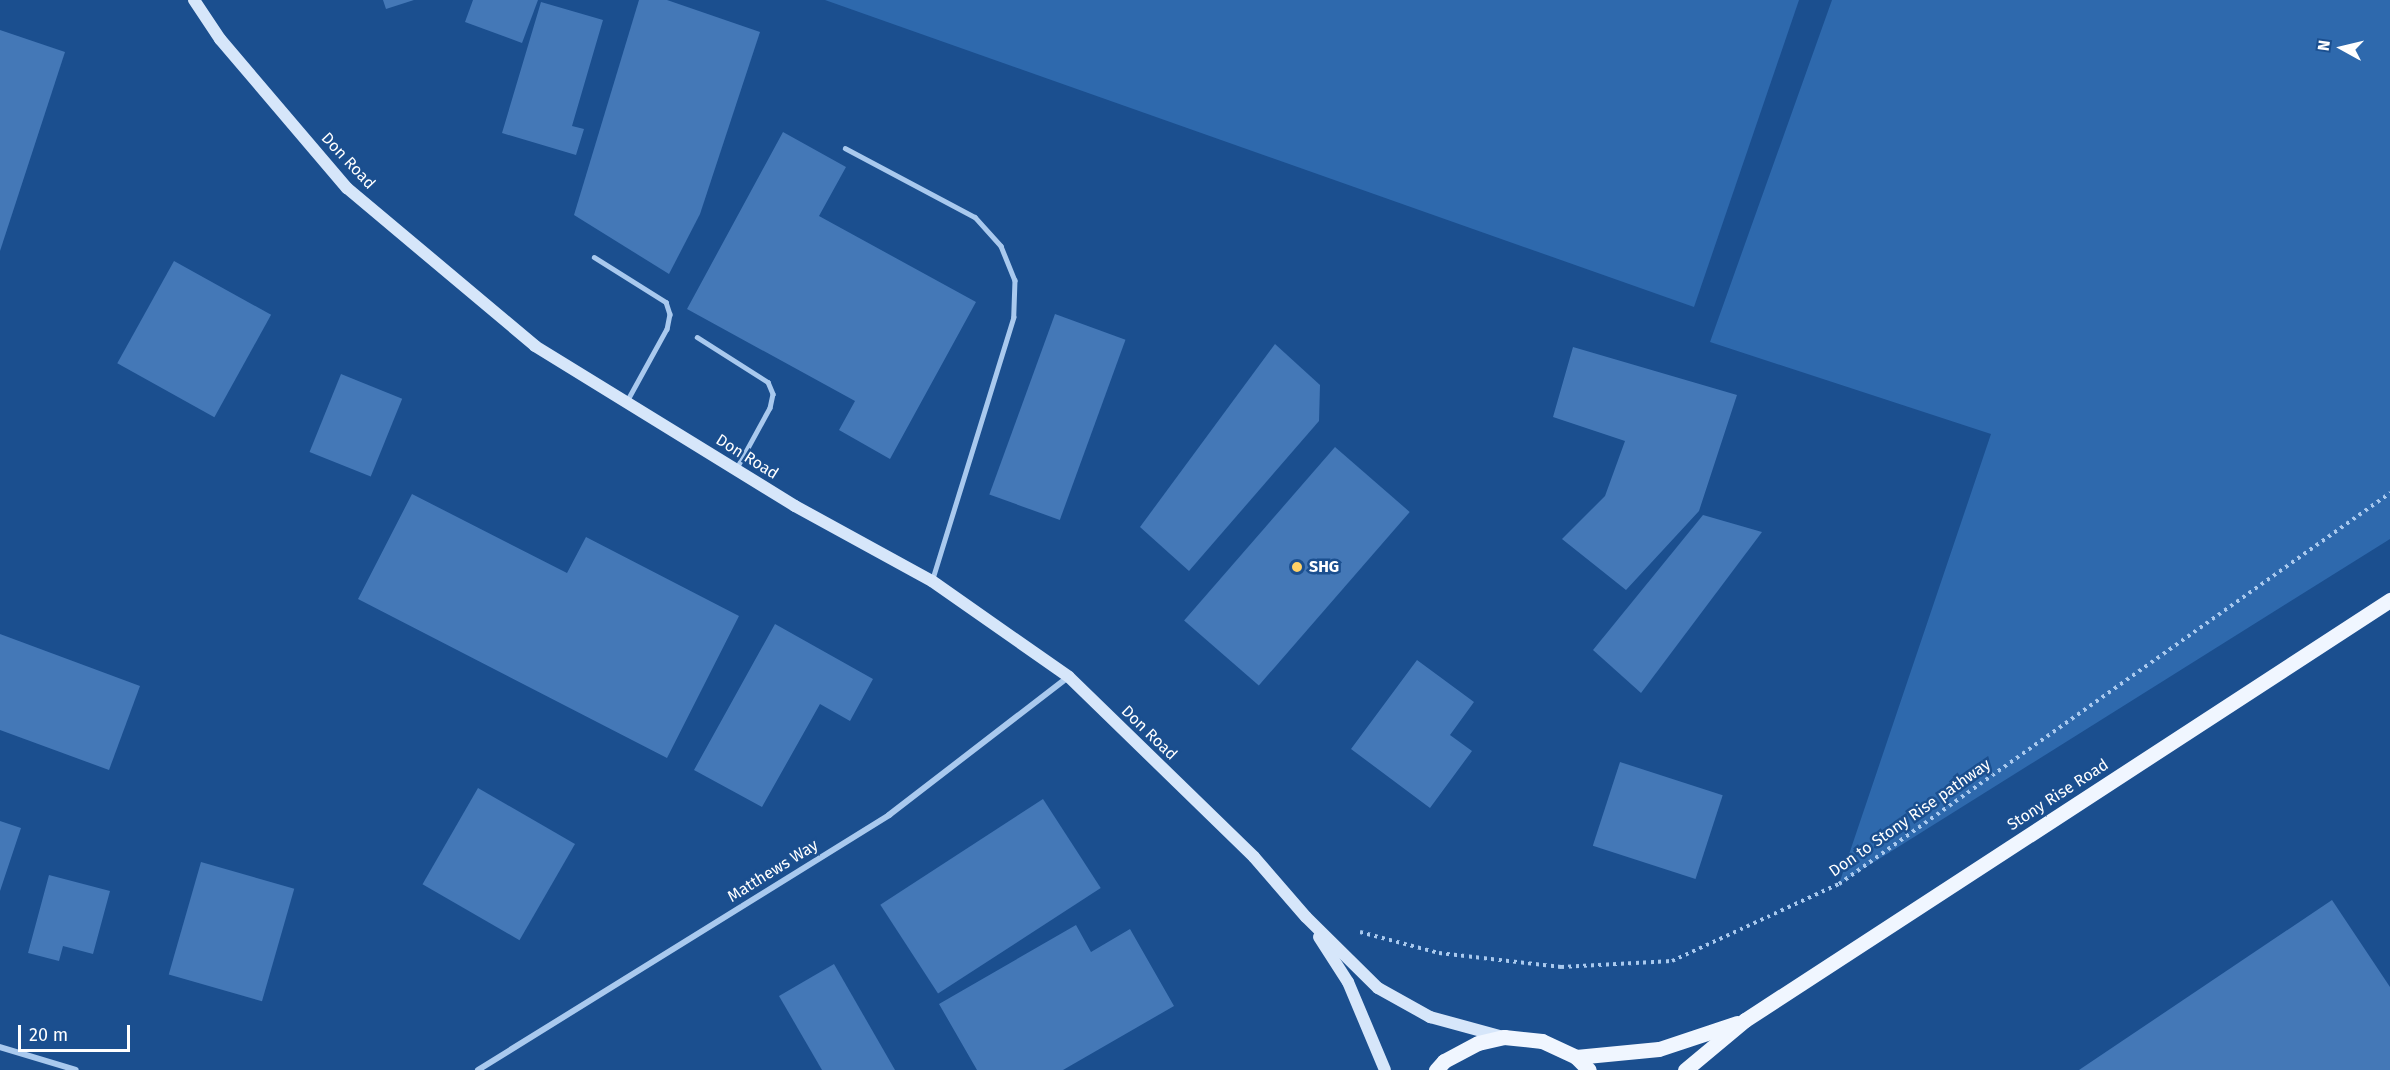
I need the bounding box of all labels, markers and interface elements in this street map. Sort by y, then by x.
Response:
north arrow [2312,18,2372,78]
text: N [2314,39,2334,52]
street label: Don Road [317,129,379,193]
street label: Don Road [712,430,782,484]
place label: SHG [1309,557,1339,577]
marker: SHG [1290,560,1304,574]
street label: Don Road [1117,702,1181,764]
street label: Don to Stony Rise pathway [1826,755,1994,881]
street label: Stony Rise Road [2004,755,2112,835]
street label: Matthews Way [724,836,822,906]
scale bar [21,1013,134,1051]
text: 20 m [29,1024,68,1046]

